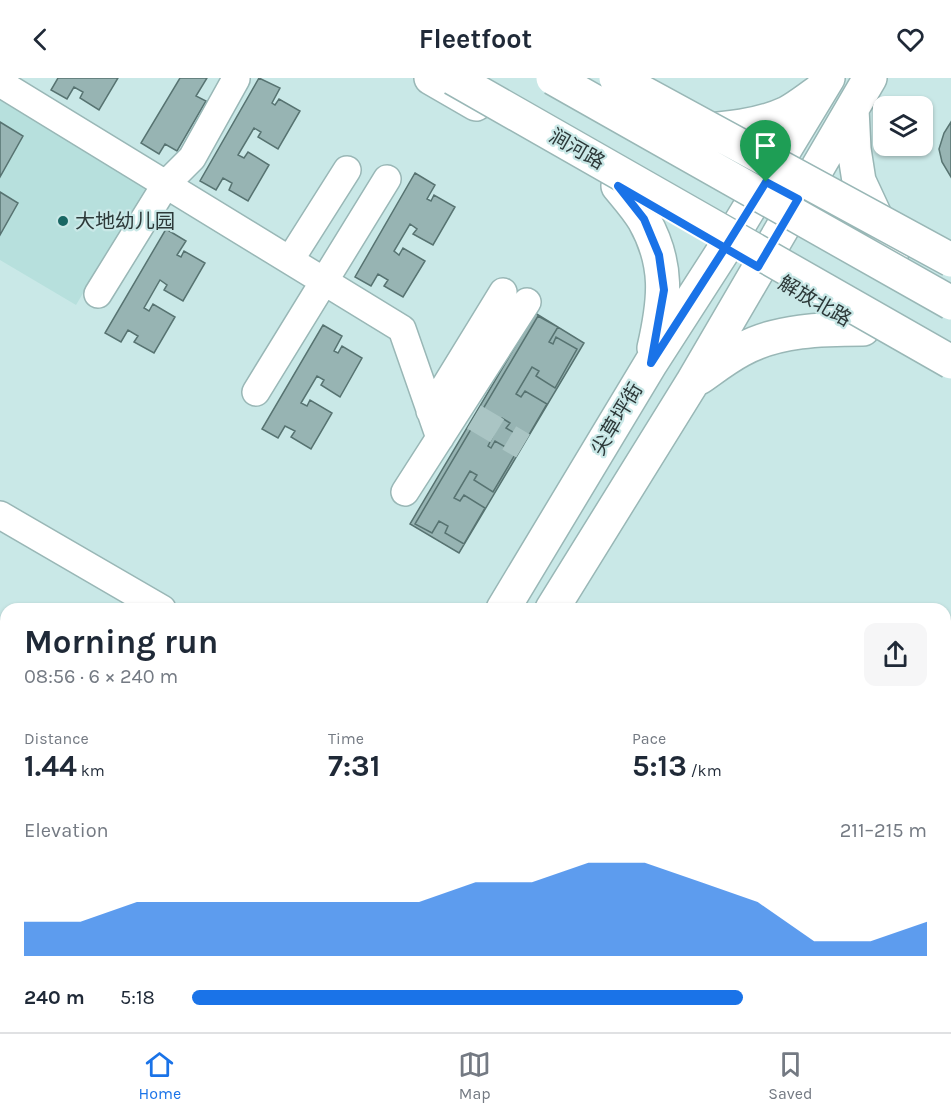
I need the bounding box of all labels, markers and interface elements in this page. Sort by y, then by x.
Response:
icon: back [24,23,57,56]
text: Fleetfoot [419,23,532,55]
icon: heart [894,23,927,56]
map controls [873,96,933,156]
button: layers [873,96,933,156]
pin [740,120,791,182]
street label: 涧河路 [545,124,609,174]
icon: arrive [749,129,782,162]
place label: 大地幼儿园 [75,210,175,233]
marker: 大地幼儿园 [56,214,70,228]
street label: 解放北路 [775,271,855,331]
street label: 尖草坪街 [587,379,647,459]
text: Morning run [24,623,218,661]
button: share [864,623,927,686]
text: 08:56 · 6 × 240 m [24,665,178,688]
text: Distance [24,729,89,748]
text: Time [328,729,364,748]
text: Pace [632,729,666,748]
text: 1.44 [24,748,77,784]
text: 7:31 [328,748,380,784]
text: 5:13 [632,748,687,784]
text: km [77,761,105,780]
text: /km [687,761,722,780]
text: Elevation [24,819,109,842]
text: 211–215 m [840,819,927,842]
text: 240 m [24,986,85,1009]
text: 5:18 [120,986,155,1009]
tab: Home [139,1048,181,1103]
tab: Map [458,1048,491,1103]
tab: Saved [768,1048,812,1103]

